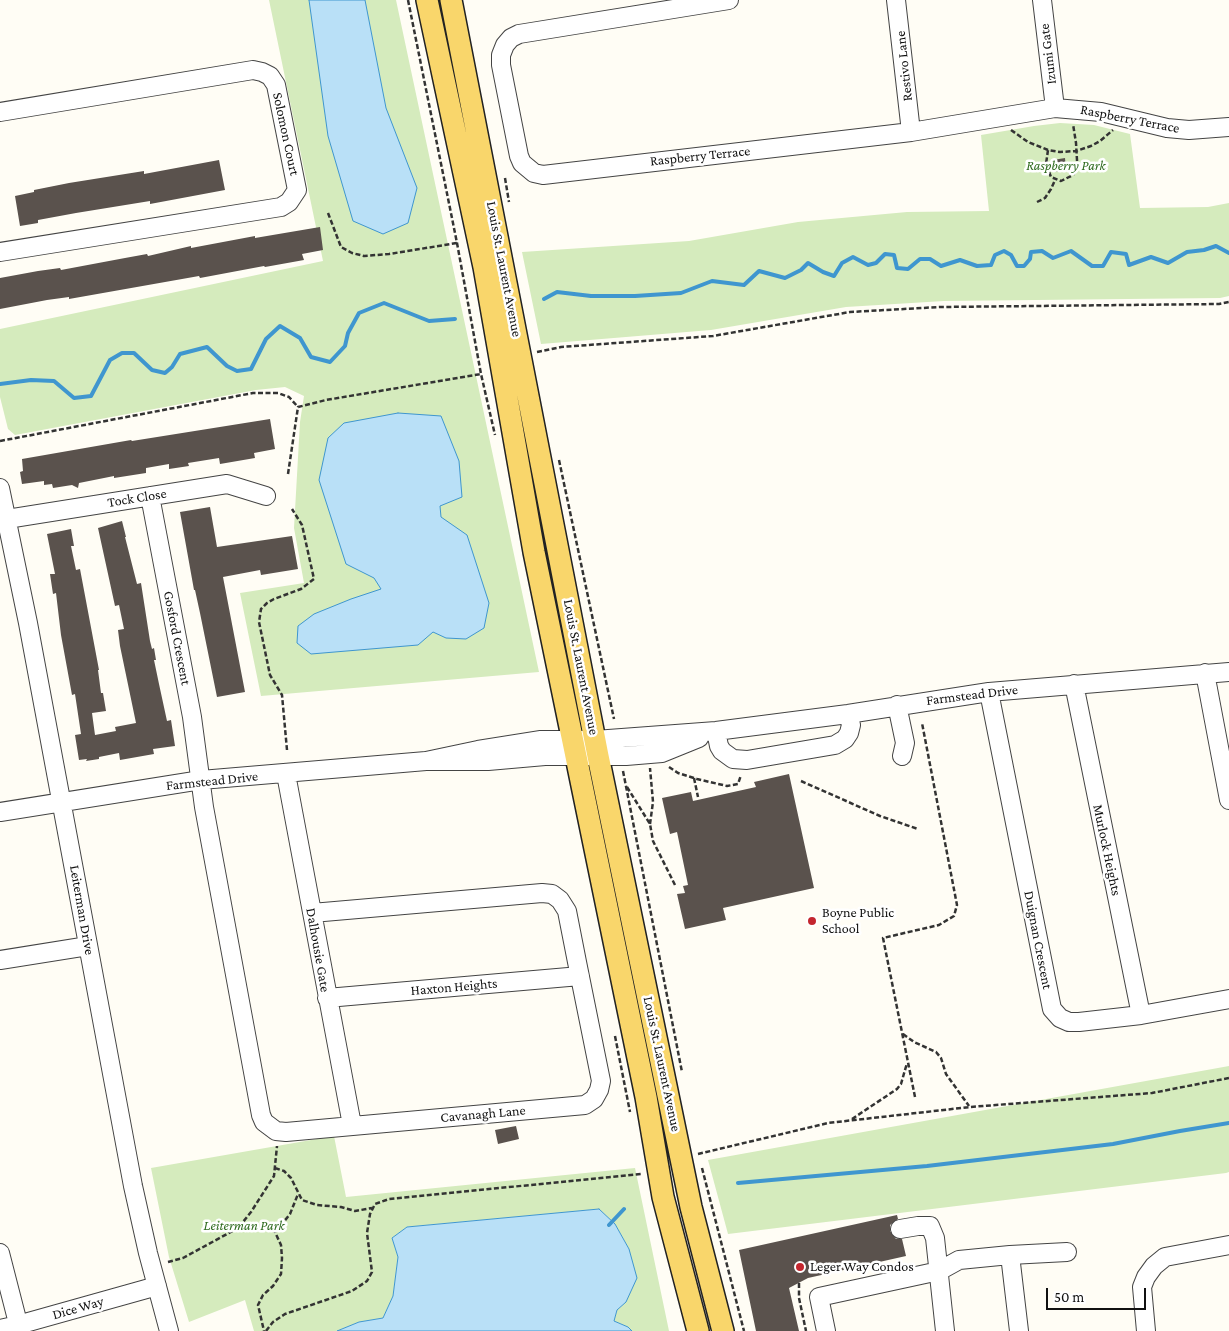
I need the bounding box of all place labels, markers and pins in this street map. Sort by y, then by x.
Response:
place label: Boyne Public School [822,905,894,938]
marker: Boyne Public School [806,915,818,927]
place label: Leger Way Condos [810,1259,914,1275]
marker: Leger Way Condos [794,1261,806,1273]

